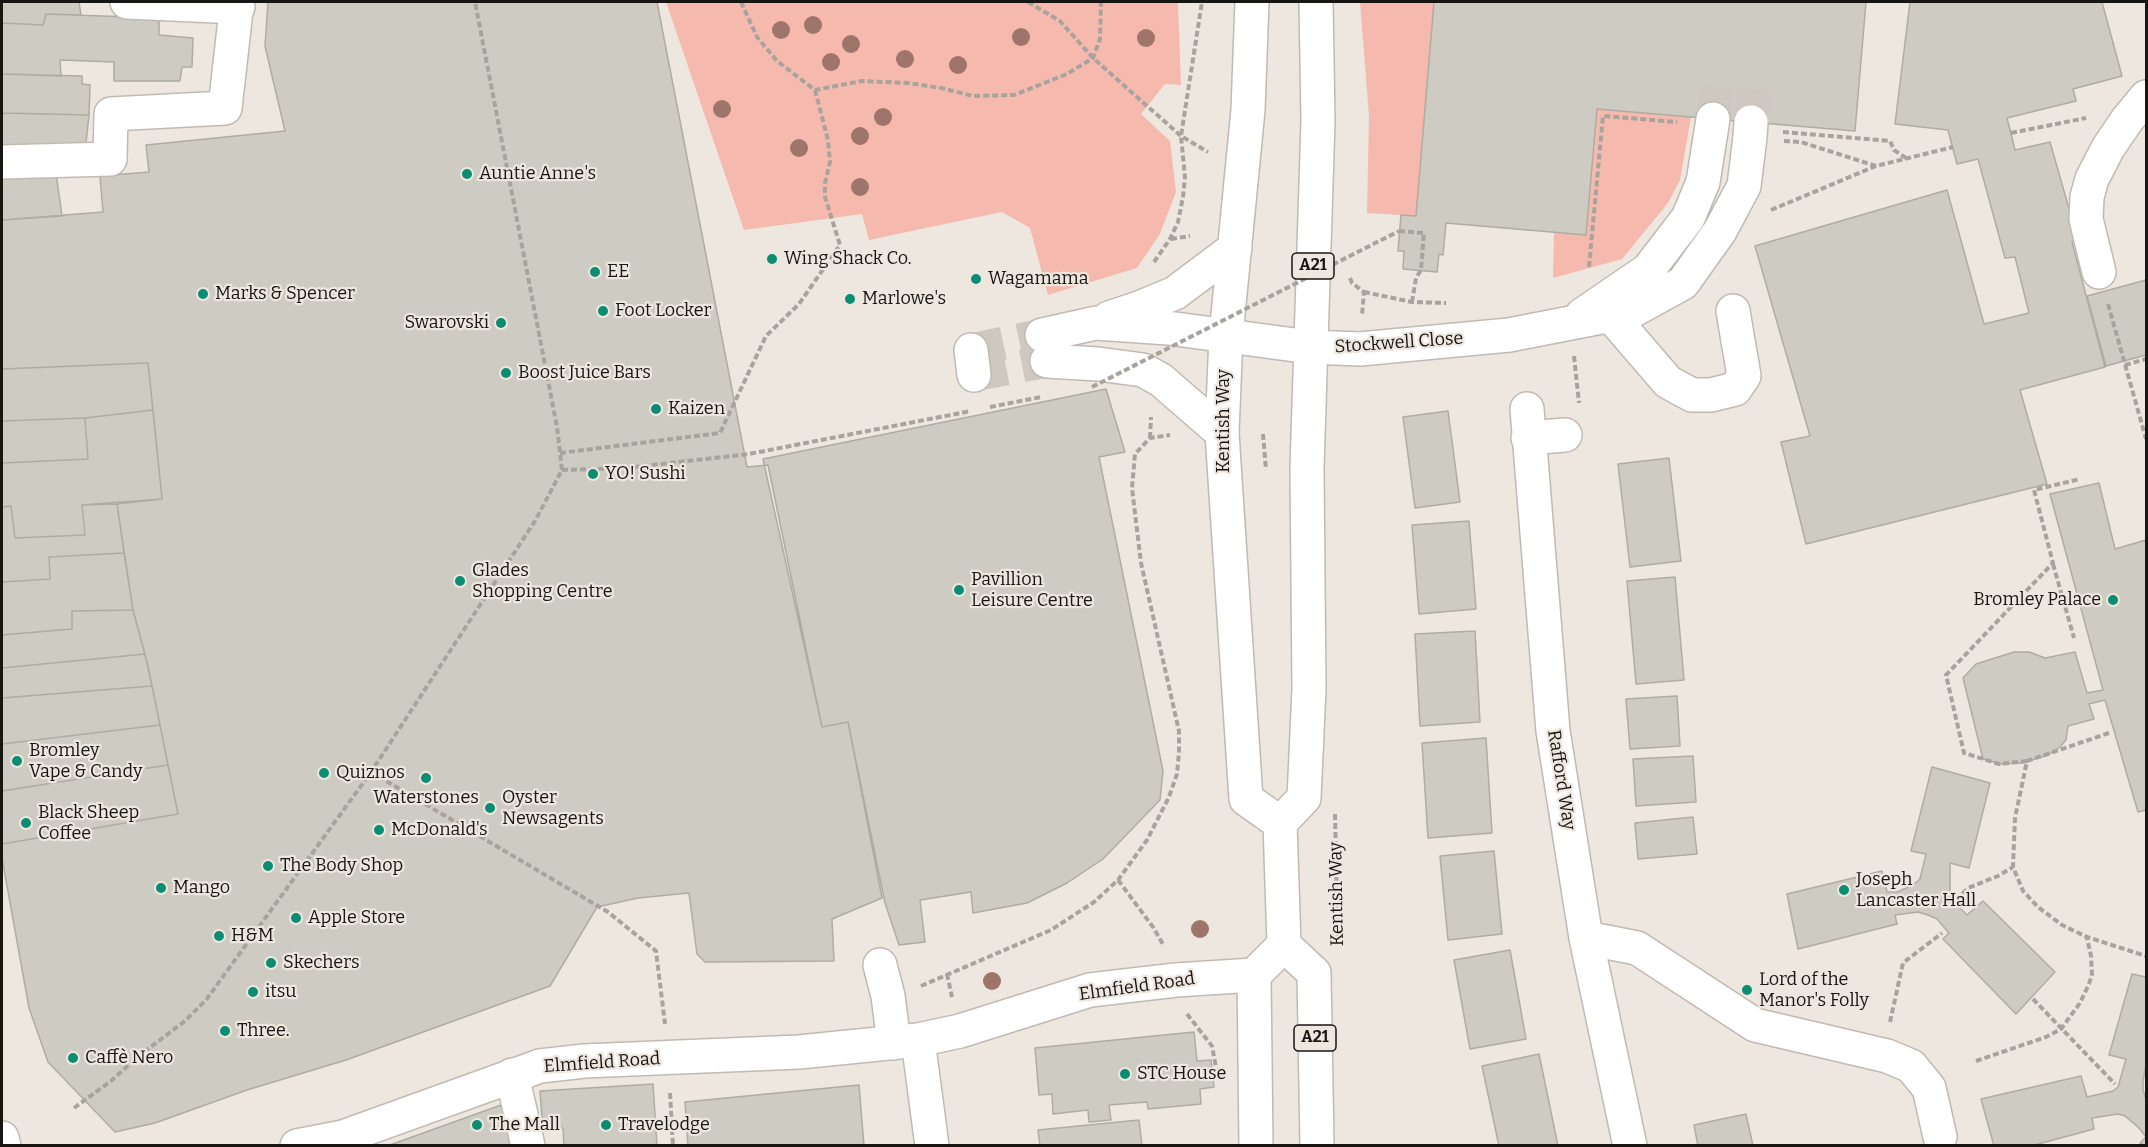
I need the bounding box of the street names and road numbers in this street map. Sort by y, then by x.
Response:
road number: A21 [1292,253,1334,279]
street label: Stockwell Close [1334,328,1464,358]
street label: Kentish Way [1213,369,1235,473]
street label: Rafford Way [1542,728,1580,832]
street label: Kentish Way [1325,842,1349,946]
street label: Elmfield Road [1078,968,1196,1006]
road number: A21 [1294,1025,1336,1051]
street label: Elmfield Road [543,1048,661,1078]

